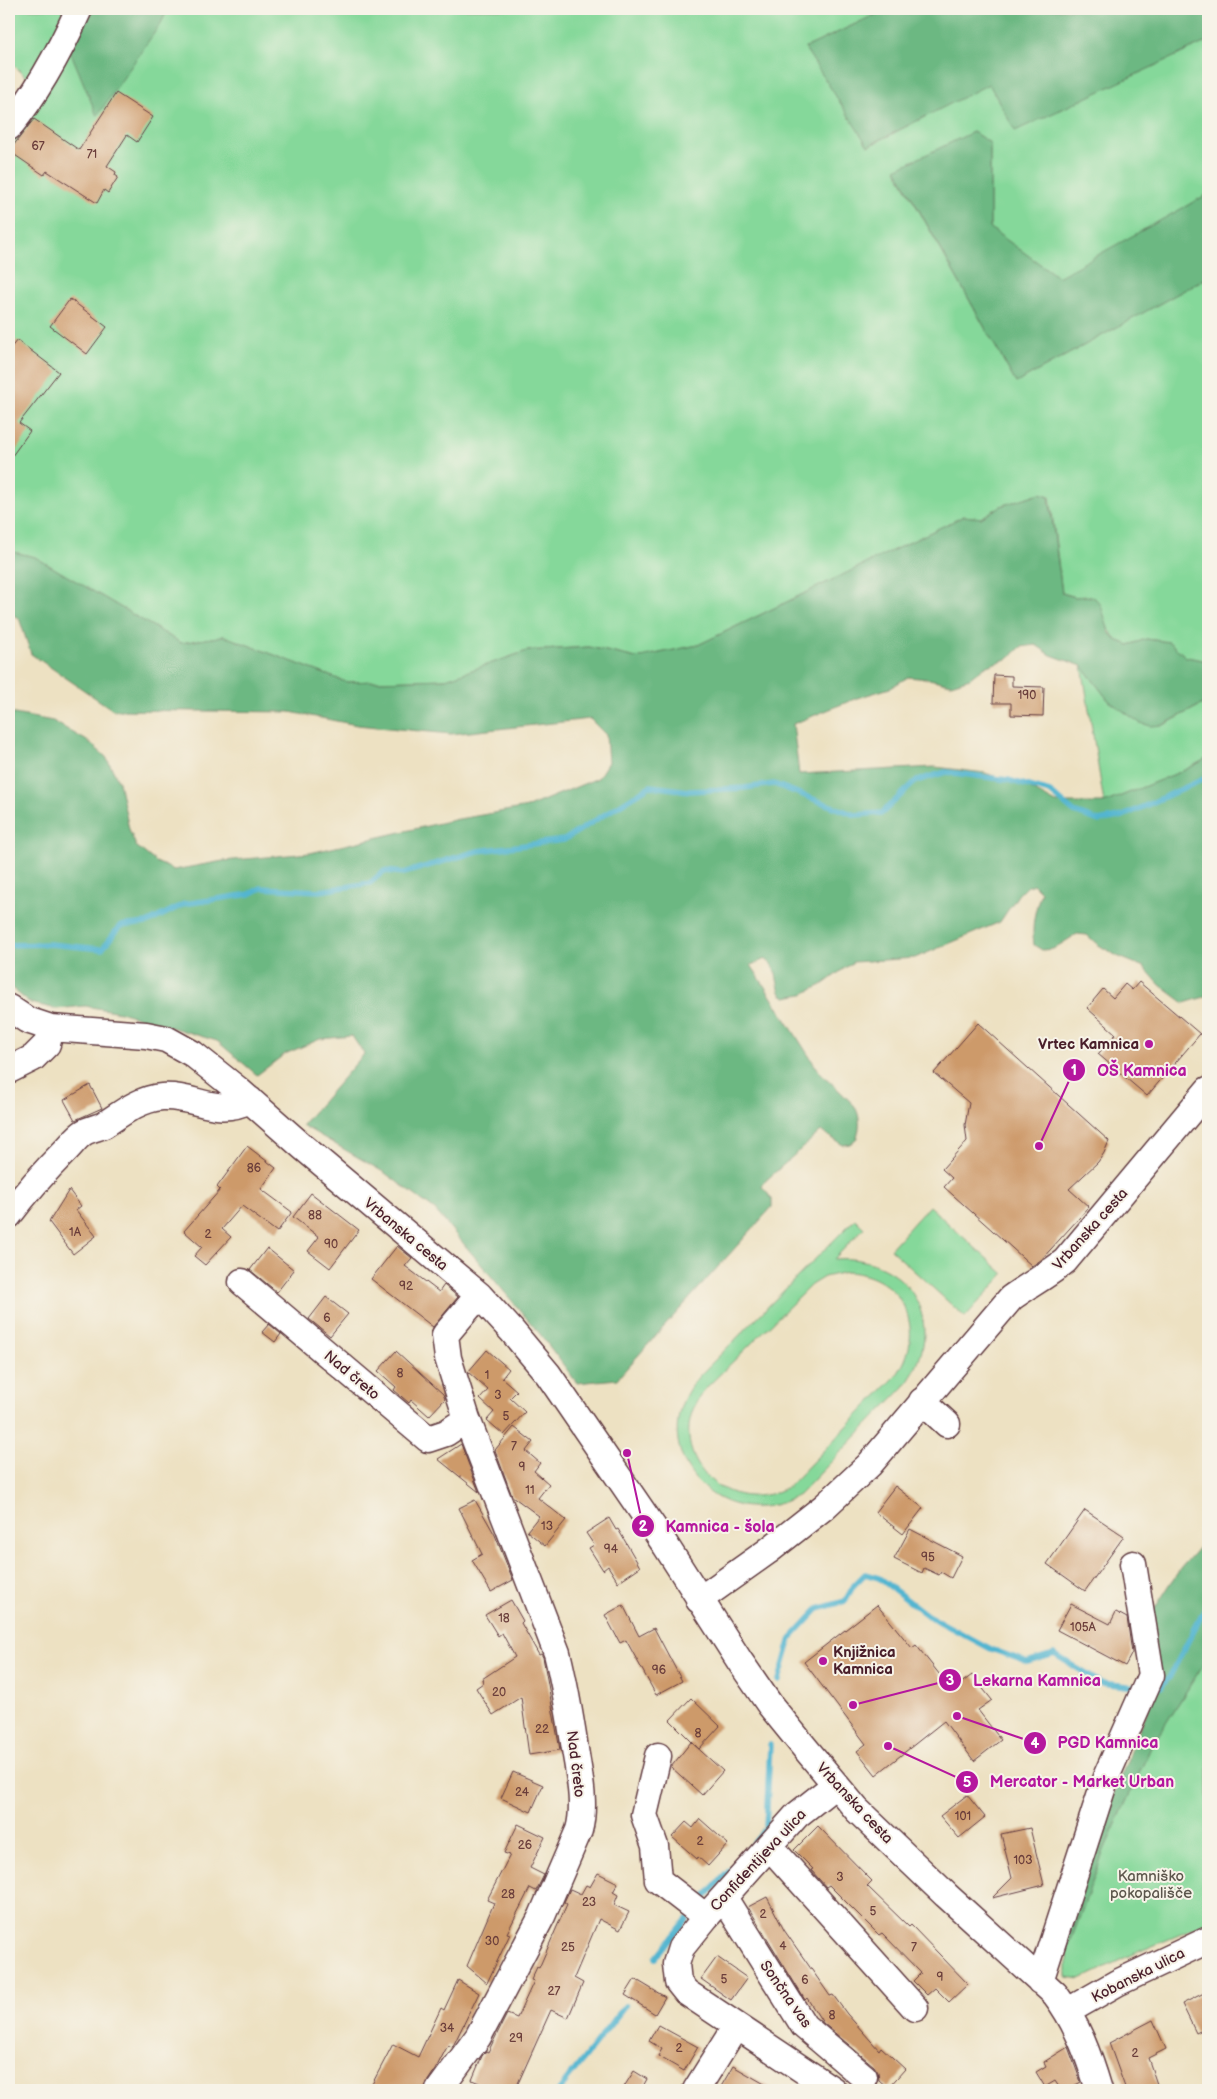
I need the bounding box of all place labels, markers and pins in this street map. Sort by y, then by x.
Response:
place label: Vrtec Kamnica [1038,1035,1139,1054]
marker: Vrtec Kamnica [1143,1038,1155,1050]
callout: OŠ Kamnica [1062,1054,1196,1085]
callout: Kamnica - šola [630,1510,785,1541]
place label: Knjižnica Kamnica [833,1643,896,1679]
marker: Knjižnica Kamnica [817,1655,829,1667]
callout: Lekarna Kamnica [938,1665,1111,1696]
callout: PGD Kamnica [1022,1727,1169,1758]
callout: Mercator - Market Urban [955,1766,1184,1797]

